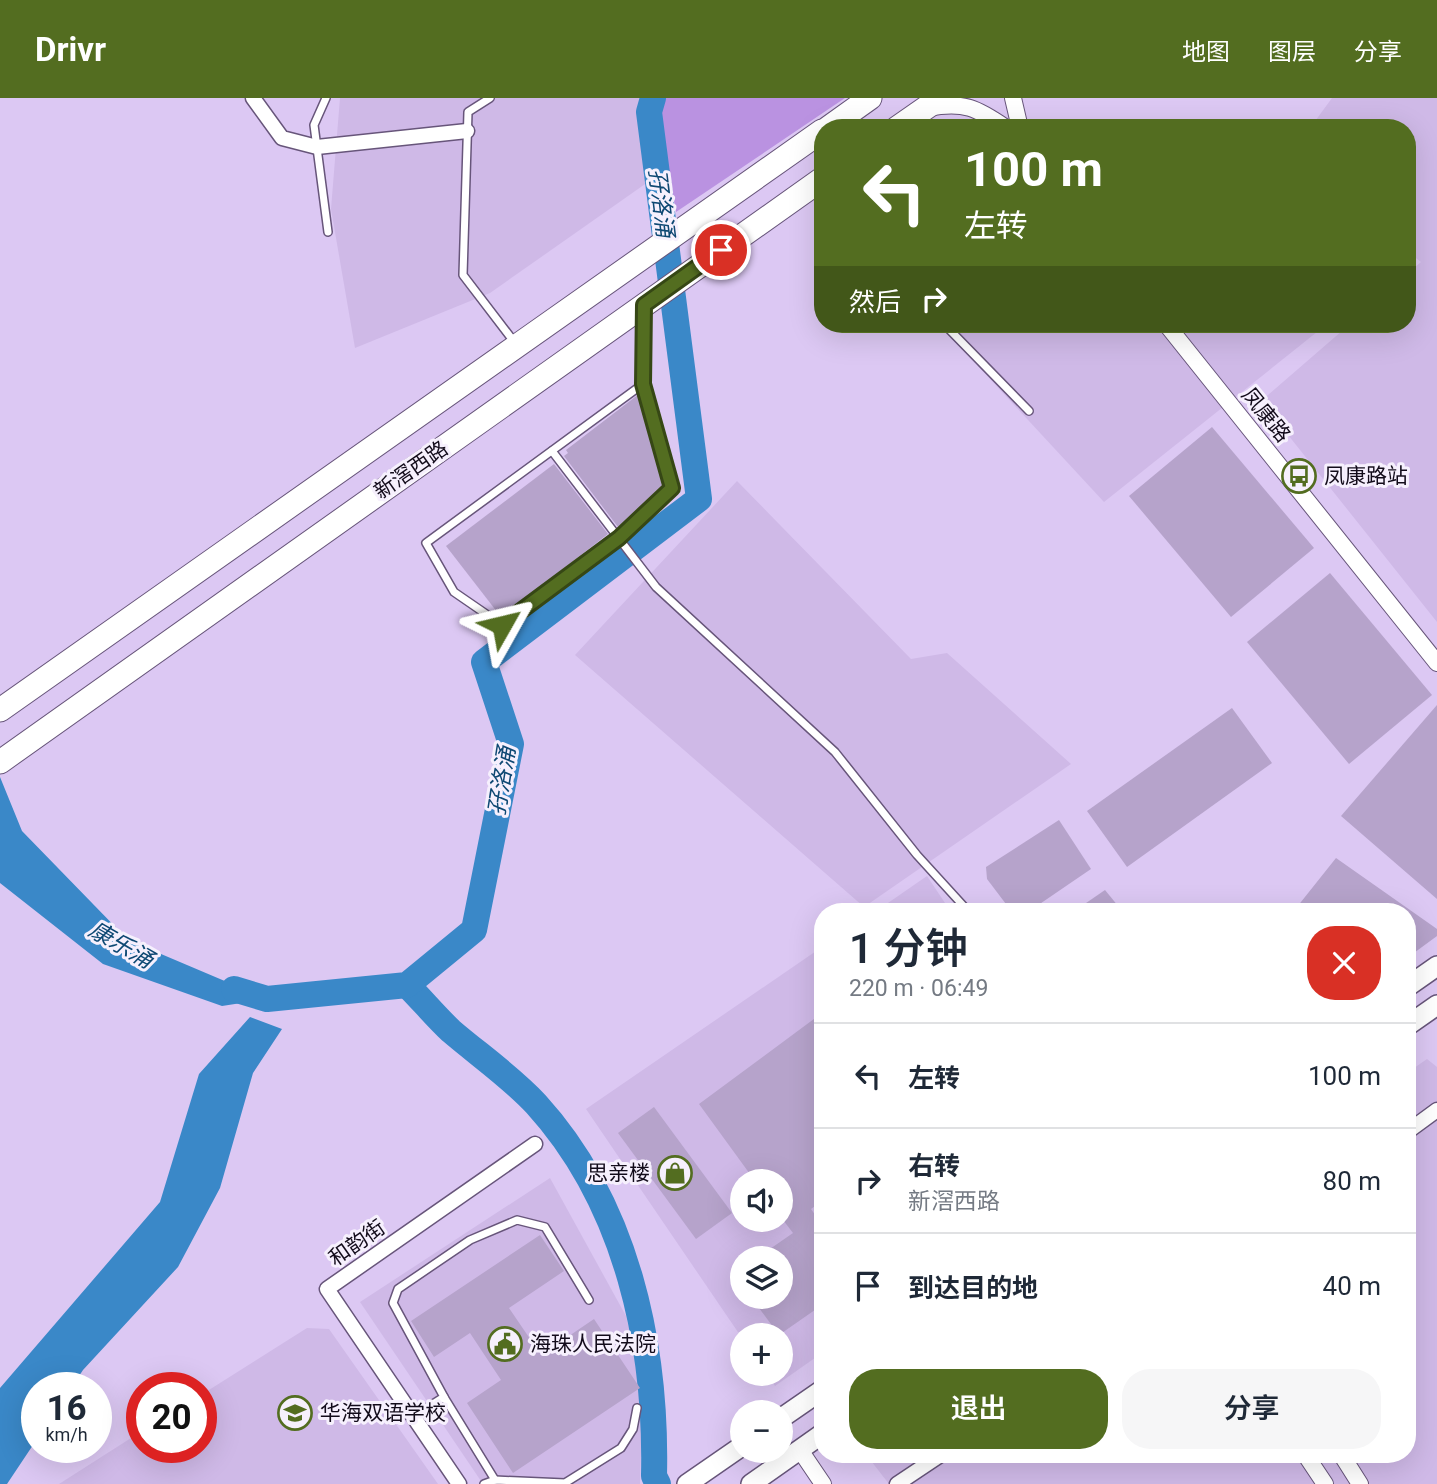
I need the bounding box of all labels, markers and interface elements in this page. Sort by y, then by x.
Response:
text: Drivr [35,30,106,69]
text: 地图 [1182,38,1230,66]
text: 图层 [1268,38,1316,66]
text: 分享 [1354,38,1402,66]
text: 100 m [964,141,1103,198]
icon: left [849,147,940,238]
water label: 孖洛涌 [643,167,679,242]
text: 左转 [964,207,1028,245]
pin [691,220,751,280]
icon: arrive [702,231,740,269]
icon: right [915,280,953,318]
text: 然后 [849,287,901,317]
street label: 凤康路 [1237,383,1295,447]
street label: 新滘西路 [370,436,452,504]
bus stop icon: 凤康路站 [1280,457,1318,495]
place label: 凤康路站 [1324,464,1408,488]
position arrow [465,588,539,662]
water label: 孖洛涌 [483,742,521,817]
water label: 康乐涌 [84,916,160,975]
text: 1 分钟 [849,924,967,973]
button: close [1307,926,1381,1000]
text: 220 m · 06:49 [849,975,988,1002]
icon: left [849,1057,887,1095]
text: 100 m [1308,1061,1381,1091]
text: 左转 [908,1063,960,1093]
text: 右转 [908,1151,960,1181]
shop icon: 思亲楼 [656,1154,694,1192]
place label: 思亲楼 [587,1161,650,1185]
icon: right [849,1162,887,1200]
text: 80 m [1323,1166,1381,1196]
map controls [730,1169,793,1463]
button: sound [730,1169,793,1232]
text: 新滘西路 [908,1188,1000,1215]
street label: 和韵街 [324,1215,390,1271]
button: layers [730,1246,793,1309]
icon: arrive [849,1267,887,1305]
text: 40 m [1323,1271,1381,1301]
text: 到达目的地 [908,1273,1038,1303]
button: + [730,1323,793,1386]
public building icon: 海珠人民法院 [486,1325,524,1363]
place label: 海珠人民法院 [530,1332,656,1356]
button: 退出 [849,1369,1108,1449]
button: 分享 [1122,1369,1381,1449]
speed limit sign: 20 [126,1372,217,1463]
text: 16 [46,1388,87,1429]
school or university icon: 华海双语学校 [276,1394,314,1432]
button: − [730,1400,793,1463]
place label: 华海双语学校 [320,1401,446,1425]
text: km/h [45,1424,88,1445]

